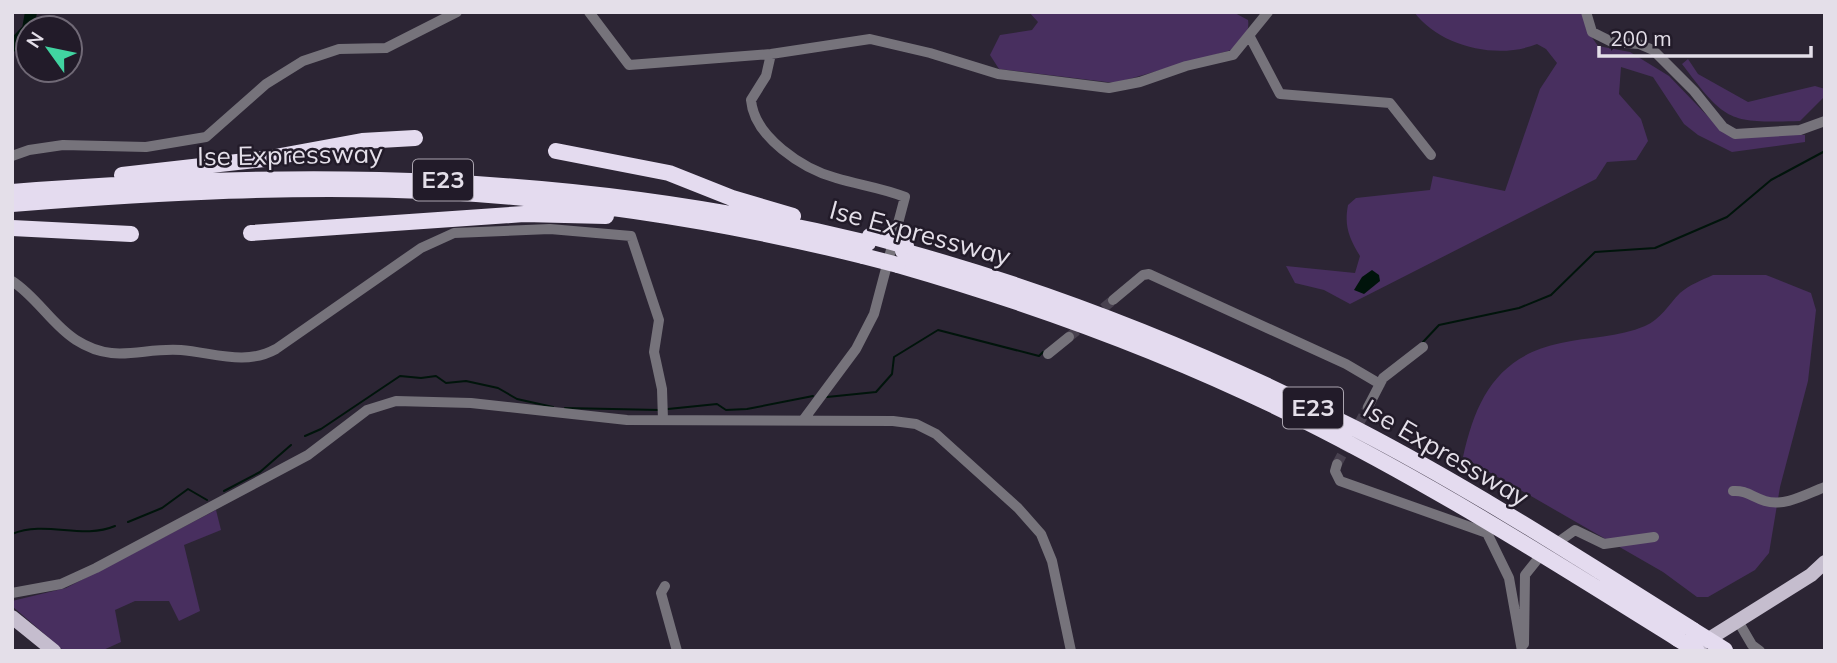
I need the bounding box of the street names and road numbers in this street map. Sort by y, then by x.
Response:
street label: Ise Expressway [197,136,383,173]
road number: E23 [413,160,473,200]
street label: Ise Expressway [826,193,1014,273]
road number: E23 [1283,388,1343,428]
street label: Ise Expressway [1357,392,1535,513]

